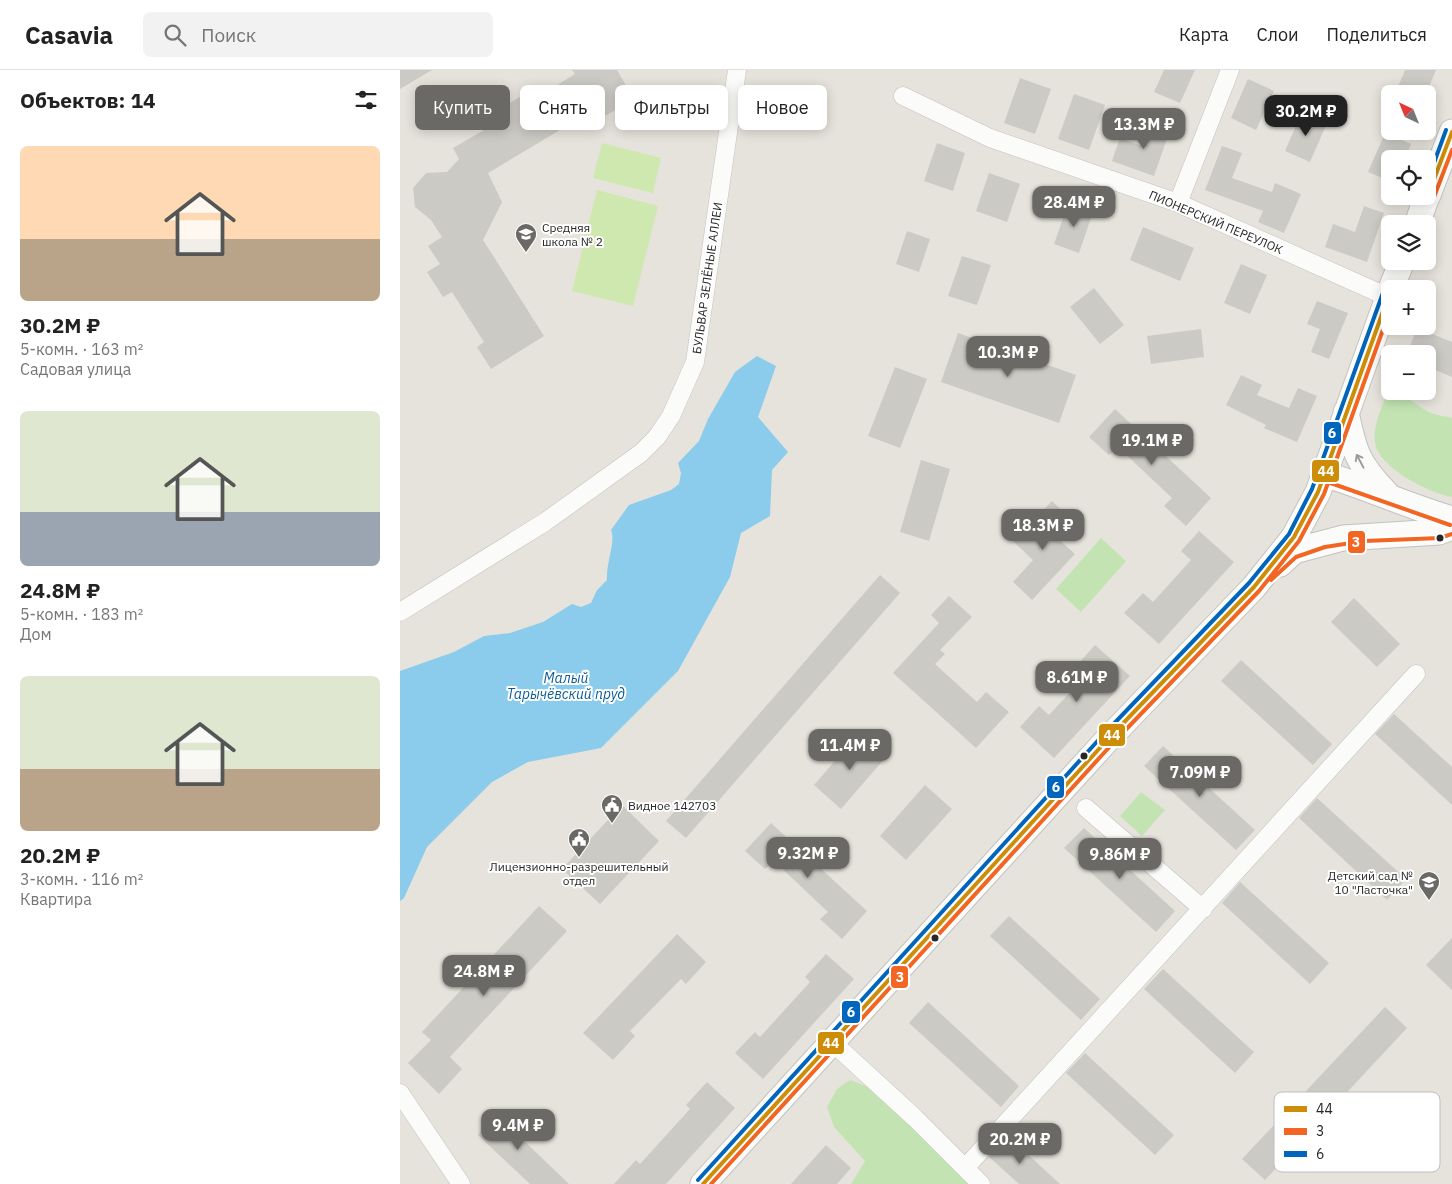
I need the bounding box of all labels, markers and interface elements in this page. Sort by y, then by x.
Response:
search box [143,12,493,57]
text: Casavia [25,19,113,51]
icon: search [161,21,189,49]
text: Поиск [201,23,256,47]
text: Карта [1179,23,1229,46]
text: Слои [1257,23,1299,46]
text: Поделиться [1327,23,1427,46]
chip: Купить [415,85,510,130]
chip: Снять [520,85,605,130]
chip: Фильтры [615,85,728,130]
chip: Новое [738,85,827,130]
north arrow [1381,85,1436,140]
map controls [1381,85,1436,400]
text: Объектов: 14 [20,86,156,114]
icon: filters [352,86,380,114]
pin: 30.2M ₽ [1260,94,1352,137]
text: 30.2M ₽ [1275,101,1337,121]
pin: 13.3M ₽ [1098,108,1190,150]
text: 13.3M ₽ [1113,114,1175,134]
button: locate [1381,150,1436,205]
icon: home [155,179,245,269]
pin: 28.4M ₽ [1028,186,1120,228]
street label: ПИОНЕРСКИЙ ПЕРЕУЛОК [1147,187,1285,257]
text: 28.4M ₽ [1043,192,1105,212]
street label: БУЛЬВАР ЗЕЛЁНЫЕ АЛЛЕИ [689,201,725,355]
button: layers [1381,215,1436,270]
place label: Средняя школа № 2 [542,220,603,249]
school or university icon: Средняя школа № 2 [514,222,538,253]
button: + [1381,280,1436,335]
text: 30.2M ₽ [20,311,100,339]
pin: 10.3M ₽ [962,336,1054,378]
text: 5-комн. · 163 m² [20,339,143,359]
text: 10.3M ₽ [977,342,1039,362]
button: − [1381,345,1436,400]
text: Садовая улица [20,359,131,379]
line badge: 6 [1323,421,1342,445]
pin: 19.1M ₽ [1106,424,1198,466]
text: 6 [1328,424,1336,442]
text: 19.1M ₽ [1121,430,1183,450]
icon: home [155,444,245,534]
one-way arrow [1355,454,1364,469]
line badge: 44 [1311,459,1340,483]
text: 44 [1318,462,1334,480]
pin: 18.3M ₽ [997,508,1089,551]
text: 18.3M ₽ [1012,515,1074,535]
line badge: 3 [1347,530,1366,554]
text: 3 [1352,533,1360,551]
unlabelled marker [1435,533,1445,543]
text: 24.8M ₽ [20,576,100,604]
text: 5-комн. · 183 m² [20,604,143,624]
text: Дом [20,624,52,644]
pin: 8.61M ₽ [1031,660,1123,703]
text: 8.61M ₽ [1046,667,1108,687]
water label: Малый Тарычёвский пруд [507,669,625,703]
icon: home [155,709,245,799]
line badge: 44 [1098,723,1126,747]
text: 44 [1104,726,1120,744]
pin: 11.4M ₽ [804,728,896,771]
text: 11.4M ₽ [819,735,881,755]
unlabelled marker [1079,751,1089,761]
pin: 7.09M ₽ [1154,756,1246,798]
text: 7.09M ₽ [1169,762,1231,782]
line badge: 6 [1046,775,1065,799]
text: 6 [1052,778,1060,796]
public building icon: Видное 142703 [600,793,624,824]
place label: Видное 142703 [628,798,716,813]
public building icon: Лицензионно-разрешительный отдел [567,827,591,858]
pin: 9.32M ₽ [762,836,854,879]
pin: 9.86M ₽ [1074,838,1166,880]
text: 20.2M ₽ [20,841,100,869]
text: 9.32M ₽ [777,843,839,863]
text: 9.86M ₽ [1089,844,1151,864]
place label: Лицензионно-разрешительный отдел [489,859,669,888]
place label: Детский сад № 10 "Ласточка" [1328,868,1413,897]
text: 3-комн. · 116 m² [20,869,143,889]
school or university icon: Детский сад № 10 "Ласточка" [1417,870,1441,901]
text: Квартира [20,889,92,909]
unlabelled marker [930,933,940,943]
pin: 24.8M ₽ [438,954,530,997]
text: 24.8M ₽ [453,961,515,981]
line badge: 3 [890,965,909,989]
text: 3 [896,968,904,986]
line badge: 6 [841,1000,861,1024]
text: 6 [847,1003,855,1021]
line badge: 44 [817,1031,845,1055]
text: 44 [823,1034,839,1052]
legend [1274,1092,1440,1172]
text: 44 [1316,1100,1333,1118]
pin: 9.4M ₽ [477,1108,559,1151]
text: 9.4M ₽ [492,1115,544,1135]
pin: 20.2M ₽ [974,1122,1066,1165]
text: 3 [1316,1122,1324,1140]
text: 20.2M ₽ [989,1129,1051,1149]
text: 6 [1316,1145,1324,1163]

